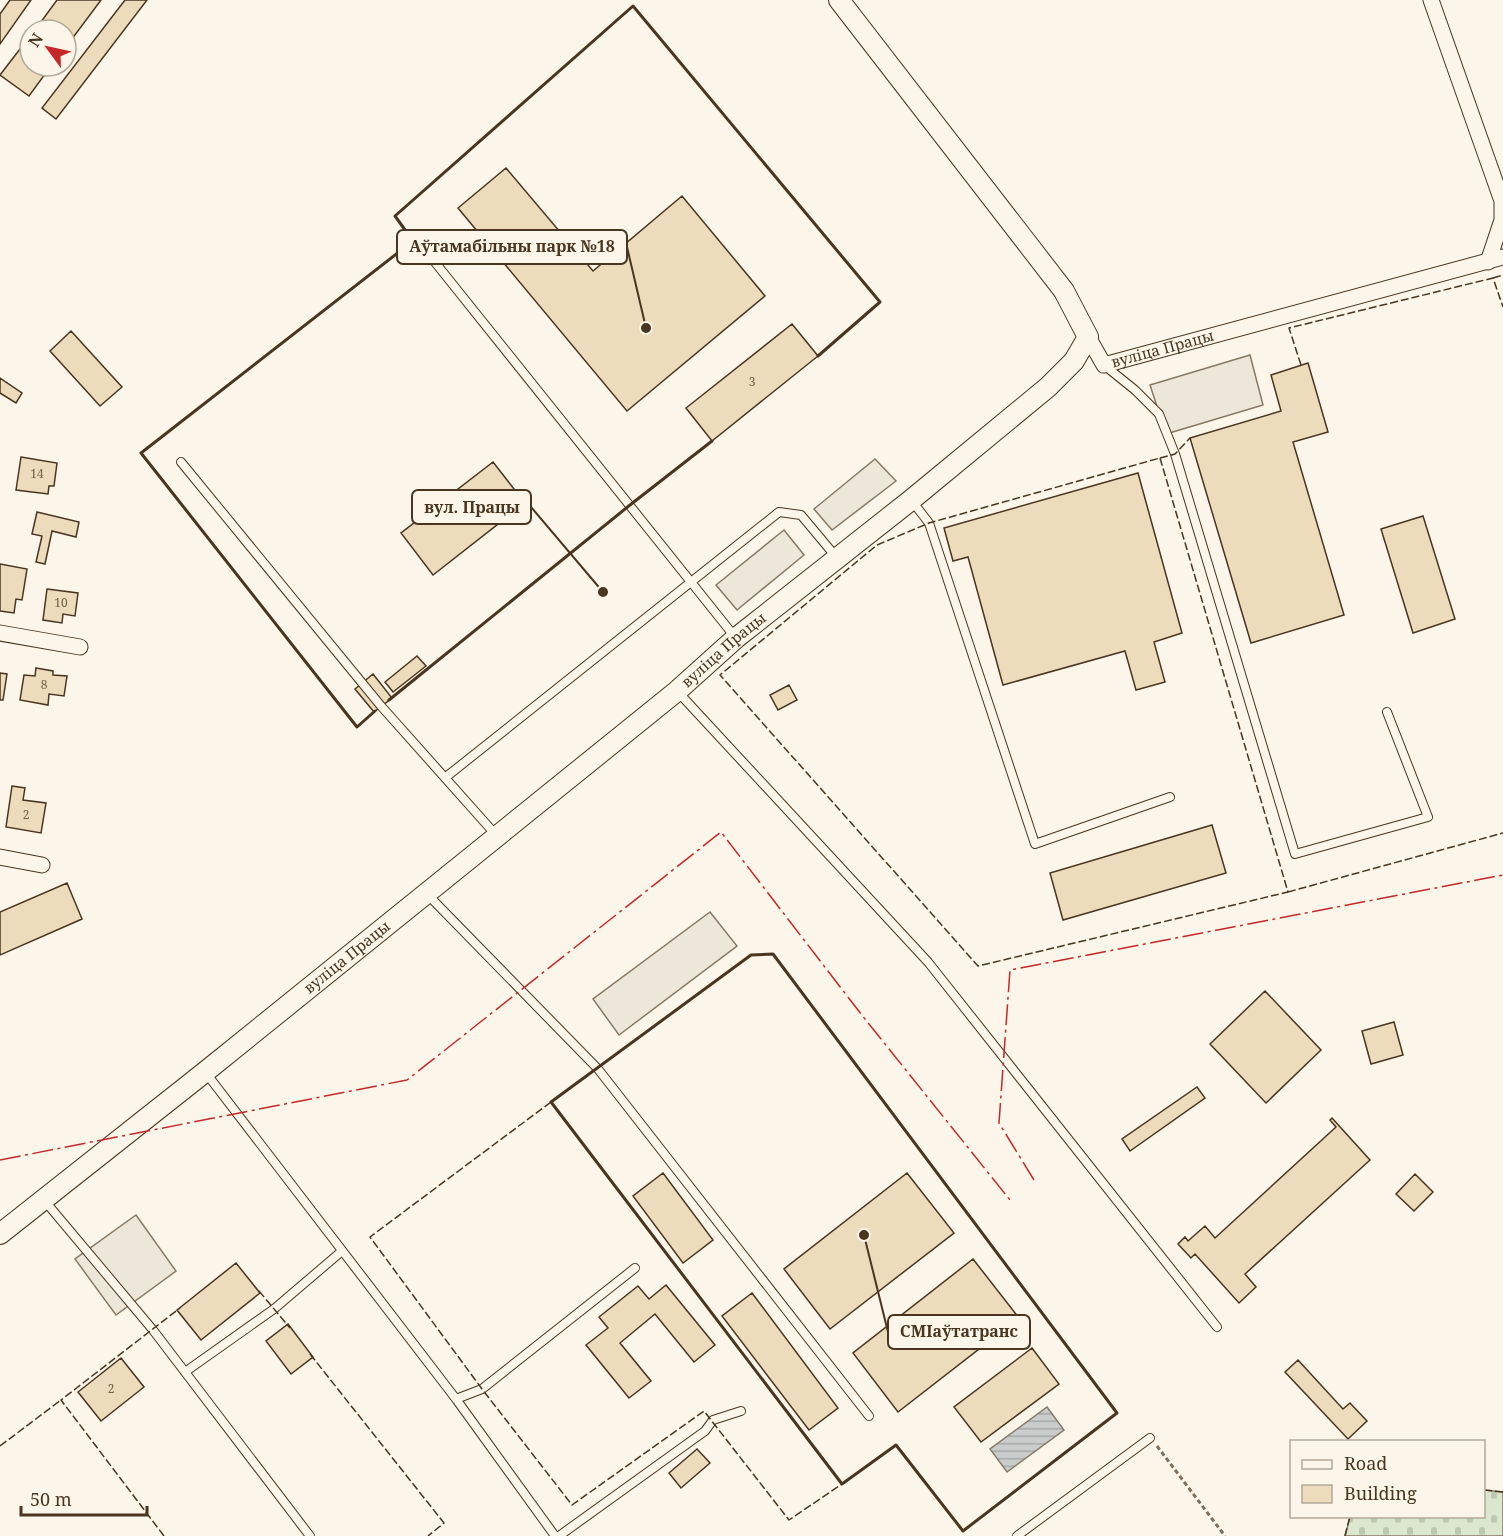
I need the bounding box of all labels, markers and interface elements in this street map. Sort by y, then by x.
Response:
north arrow [18,18,78,78]
text: N [23,28,48,51]
callout: Аўтамабільны парк №18 [397,230,627,264]
text: Аўтамабільны парк №18 [409,235,615,257]
street label: вуліца Працы [1109,325,1216,372]
house number: 3 [749,373,756,390]
house number: 14 [30,465,44,482]
callout: вул. Працы [412,490,531,524]
text: вул. Працы [424,496,520,518]
house number: 10 [54,594,68,611]
street label: вуліца Працы [677,607,770,692]
house number: 8 [41,676,48,693]
house number: 2 [23,806,29,823]
street label: вуліца Працы [299,915,394,997]
callout: СМІаўтатранс [888,1315,1030,1349]
text: СМІаўтатранс [900,1320,1018,1342]
house number: 2 [108,1380,114,1397]
legend [1290,1440,1485,1518]
text: Road [1344,1451,1387,1475]
scale bar [21,1479,147,1517]
text: Building [1344,1481,1417,1505]
text: 50 m [30,1487,72,1511]

